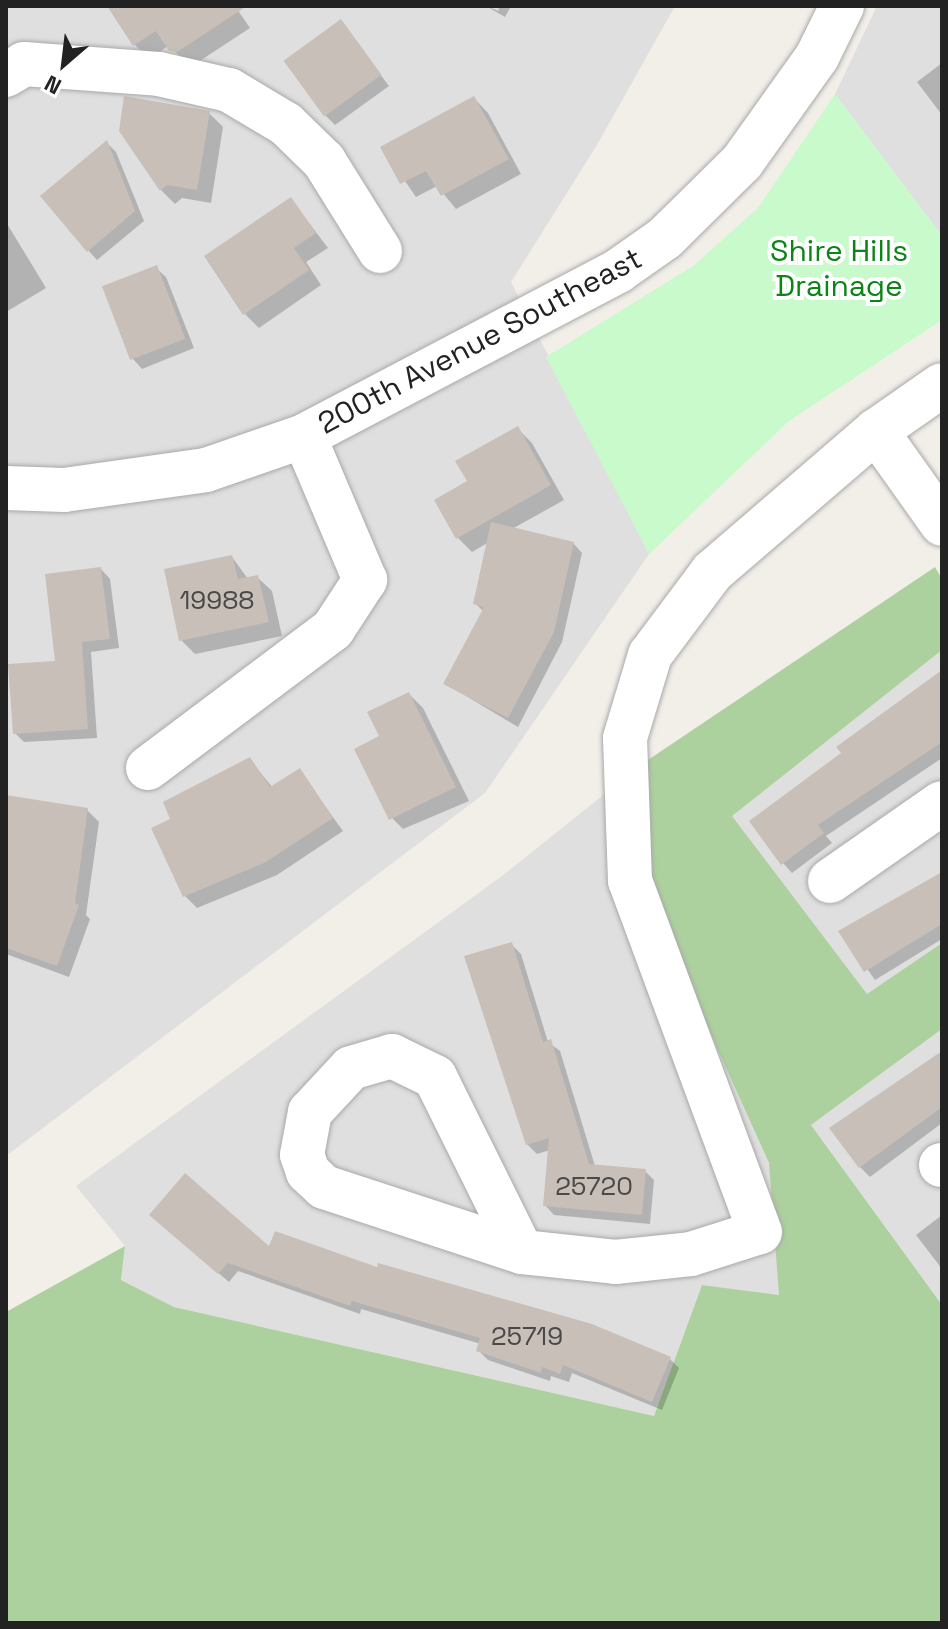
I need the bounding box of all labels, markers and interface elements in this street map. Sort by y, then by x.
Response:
north arrow [24,24,104,104]
text: N [40,69,66,101]
park label: Shire Hills Drainage [770,233,908,304]
street label: 200th Avenue Southeast [312,240,648,442]
house number: 19988 [179,585,255,617]
house number: 25720 [555,1171,633,1203]
house number: 25719 [491,1321,563,1353]

